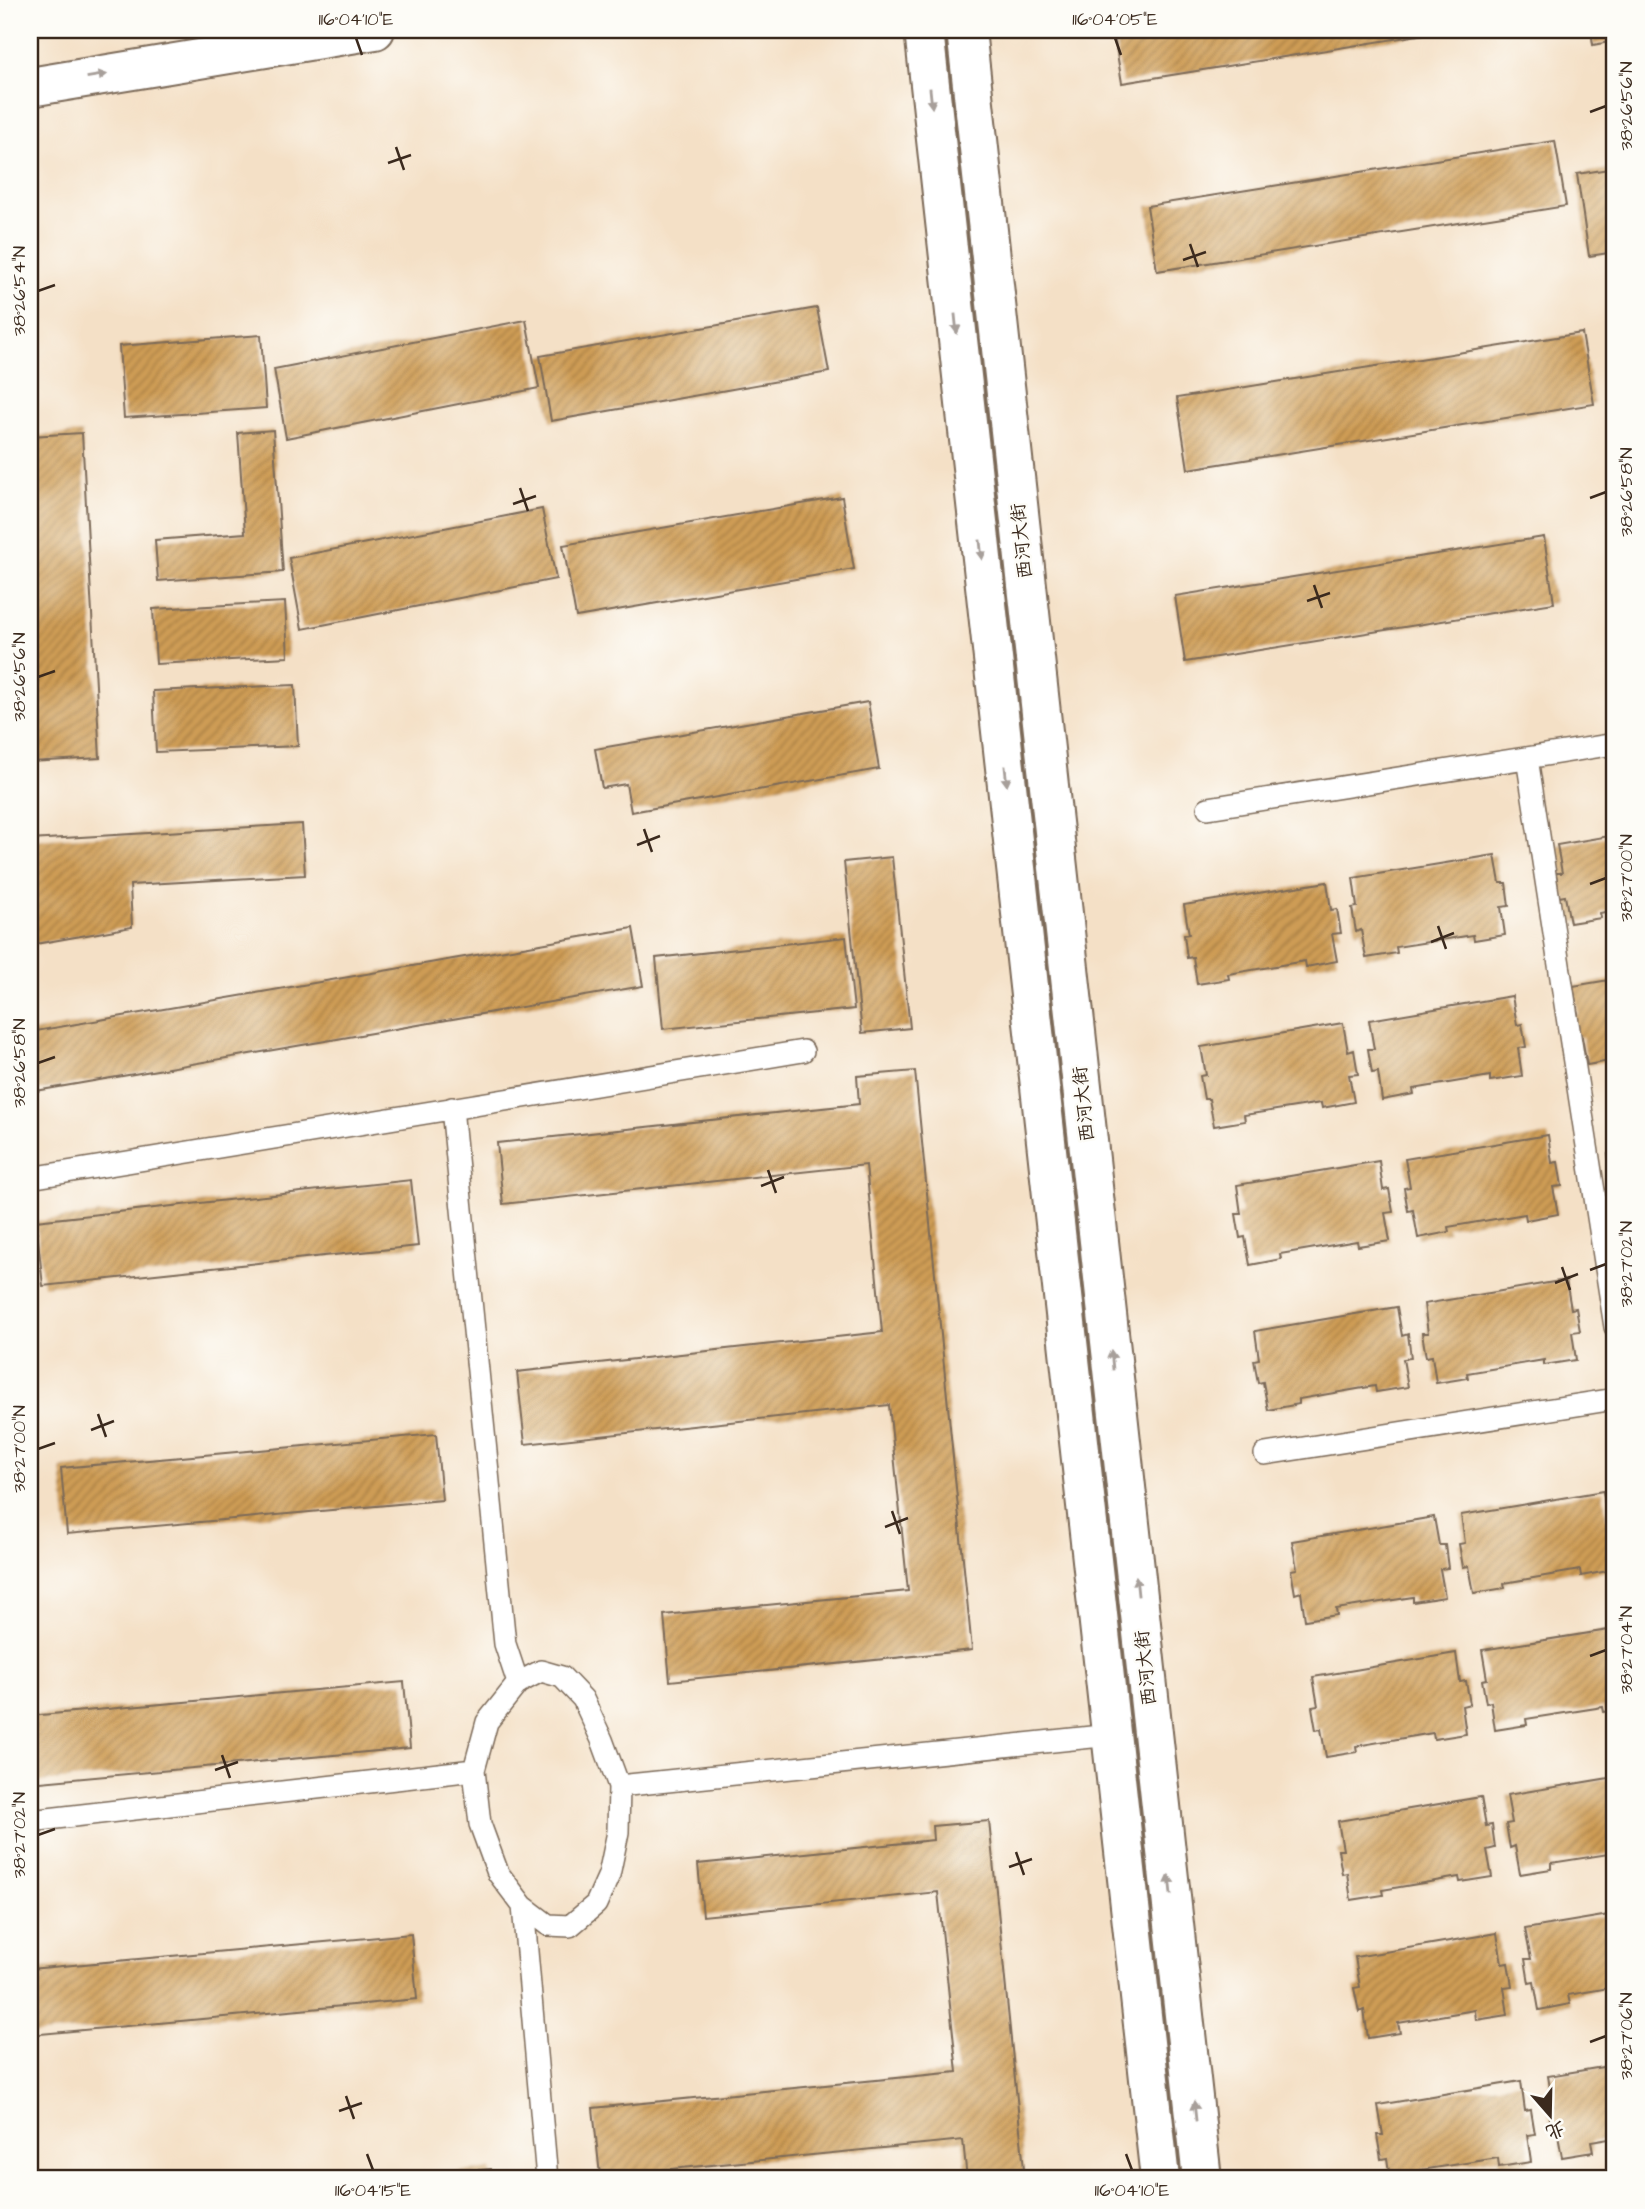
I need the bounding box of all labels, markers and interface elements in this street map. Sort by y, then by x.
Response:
text: 116°04'10"E [319,7,394,32]
text: 116°04'05"E [1072,7,1158,32]
text: 38°26'56"N [1614,62,1639,150]
one-way arrow [86,70,108,81]
one-way arrow [926,87,937,109]
text: 38°26'54"N [7,246,32,336]
one-way arrow [951,313,962,335]
text: 38°26'58"N [1614,447,1639,537]
street label: 西河大街 [1005,502,1039,580]
one-way arrow [976,539,987,561]
text: 38°26'56"N [7,633,32,721]
one-way arrow [1000,765,1011,787]
text: 38°27'00"N [1614,834,1639,922]
text: 38°26'58"N [7,1018,32,1108]
street label: 西河大街 [1067,1065,1101,1143]
text: 38°27'02"N [1614,1221,1639,1307]
one-way arrow [1107,1349,1118,1371]
text: 38°27'00"N [7,1405,32,1493]
one-way arrow [1131,1575,1142,1597]
text: 38°27'04"N [1614,1606,1639,1694]
street label: 西河大街 [1129,1629,1163,1707]
text: 38°27'02"N [7,1792,32,1878]
one-way arrow [1164,1874,1175,1896]
text: 38°27'06"N [1614,1992,1639,2080]
north arrow [1516,2080,1586,2150]
one-way arrow [1189,2100,1200,2122]
text: 北 [1542,2114,1569,2146]
text: 116°04'15"E [335,2178,412,2203]
text: 116°04'10"E [1095,2178,1170,2203]

